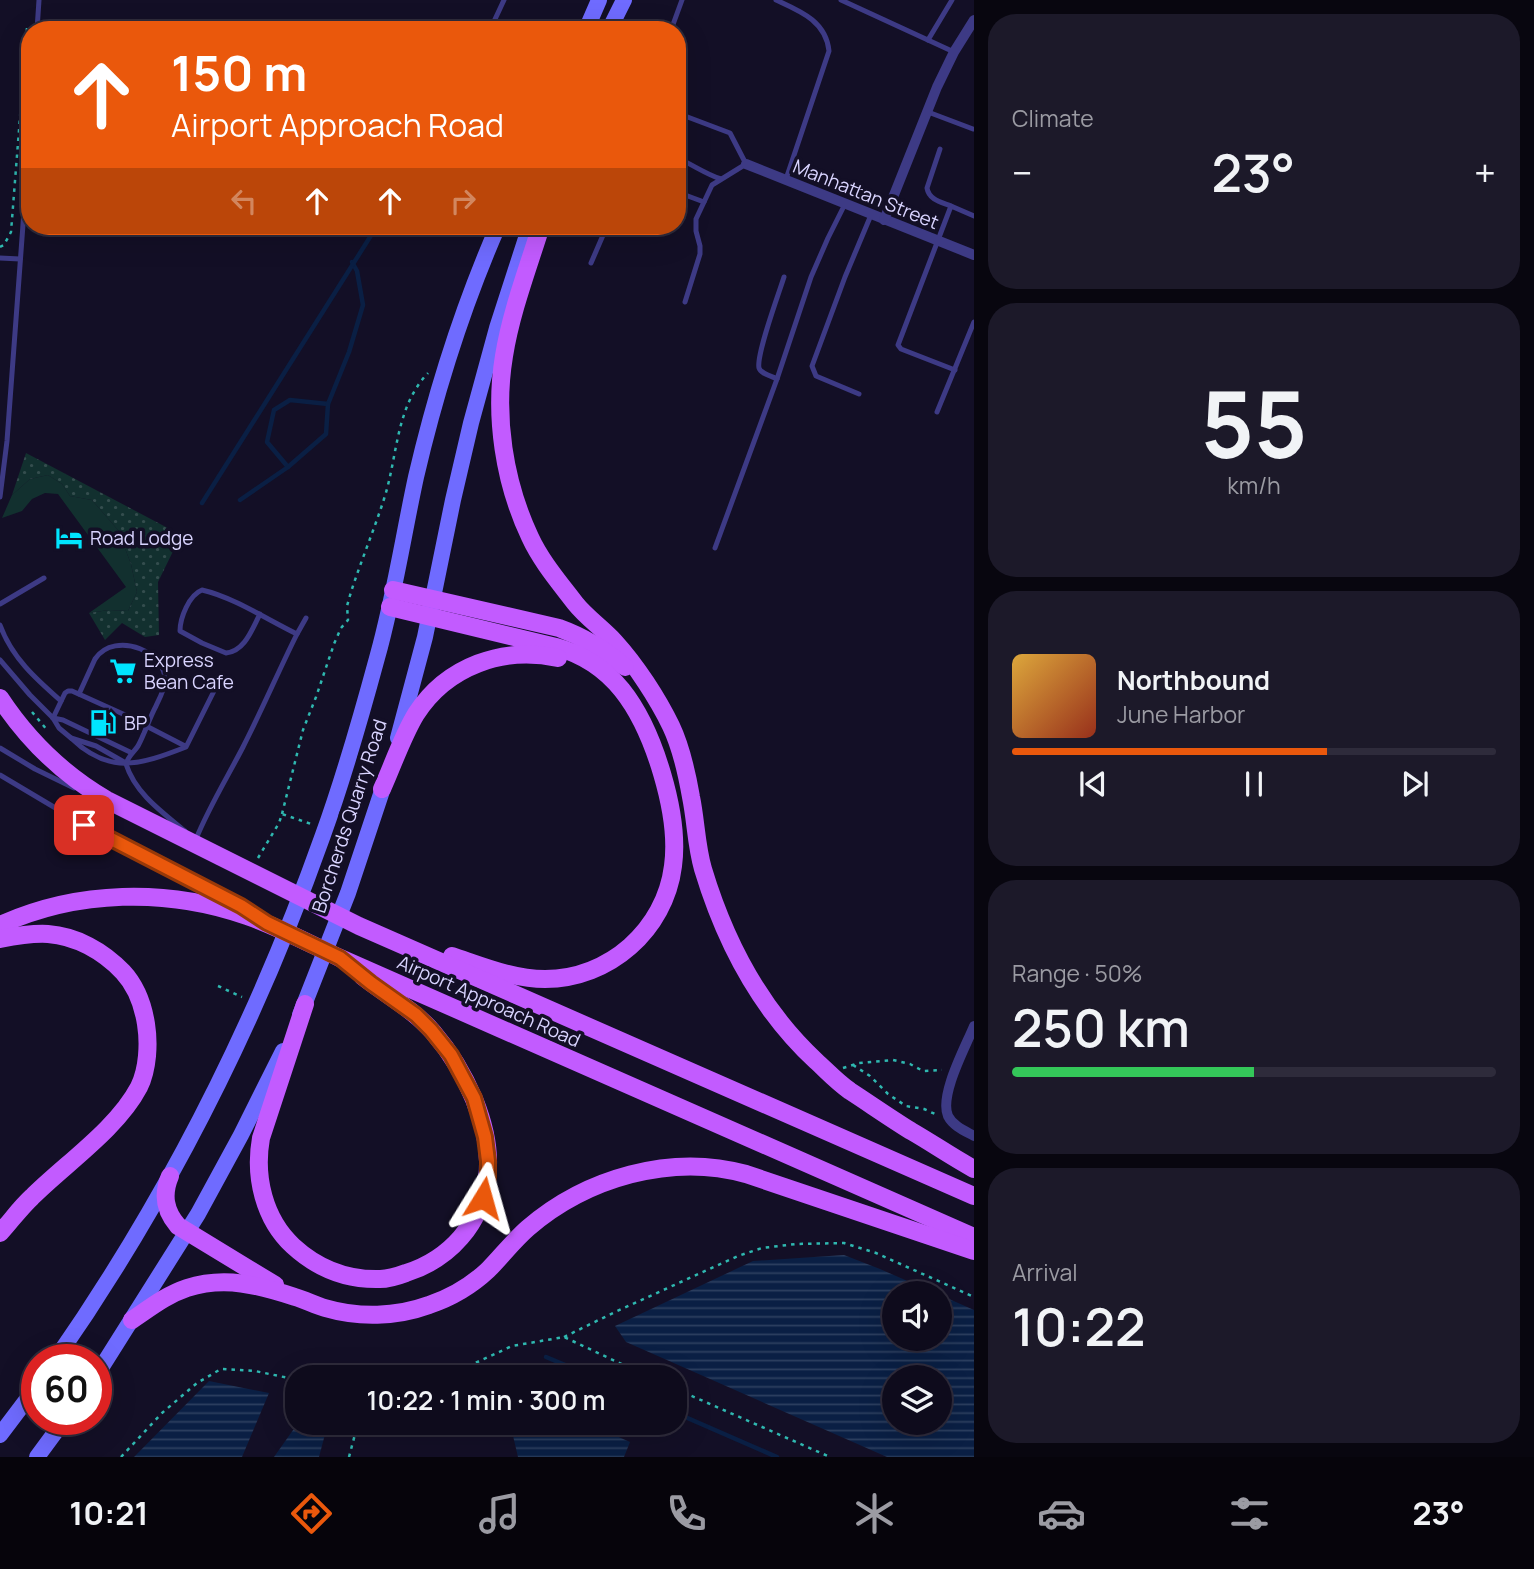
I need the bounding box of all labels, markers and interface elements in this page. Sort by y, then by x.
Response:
text: 150 m [171,39,307,106]
icon: ahead [56,49,147,140]
text: Climate [1012,102,1094,134]
text: Airport Approach Road [171,103,504,147]
text: 23° [1211,137,1295,208]
text: − [1012,146,1033,198]
text: + [1474,146,1496,198]
street label: Manhattan Street [789,153,943,235]
icon: left [225,182,263,220]
icon: ahead [298,182,336,220]
icon: ahead [371,182,409,220]
icon: right [444,182,482,220]
text: 55 [1201,361,1307,485]
text: km/h [1227,469,1281,501]
hotel icon: Road Lodge [54,523,84,553]
place label: Road Lodge [90,525,193,551]
place label: Express Bean Cafe [144,647,234,695]
supermarket icon: Express Bean Cafe [108,656,138,686]
text: Northbound [1117,662,1270,698]
text: June Harbor [1117,698,1245,730]
fuel station icon: BP [88,708,118,738]
place label: BP [124,710,147,736]
street label: Borcherds Quarry Road [305,716,393,916]
icon: previous [1074,765,1112,803]
icon: pause [1235,765,1273,803]
icon: next [1396,765,1434,803]
pin [54,795,114,855]
icon: arrive [65,806,103,844]
street label: Airport Approach Road [393,949,585,1053]
text: Range · 50% [1012,957,1142,989]
text: 250 km [1012,992,1190,1063]
position arrow [446,1161,520,1235]
text: Arrival [1012,1256,1078,1288]
map controls [882,1281,952,1435]
button: sound [882,1281,952,1351]
text: 10:22 [1012,1291,1145,1362]
speed limit sign: 60 [21,1344,112,1435]
button: layers [882,1365,952,1435]
text: 10:22 · 1 min · 300 m [366,1382,606,1418]
icon: directions [287,1489,336,1538]
icon: music [475,1489,524,1538]
icon: phone [662,1489,711,1538]
icon: climate [850,1489,899,1538]
icon: car [1037,1489,1086,1538]
icon: filters [1225,1489,1274,1538]
text: 10:21 [69,1491,148,1535]
text: 23° [1413,1491,1465,1535]

